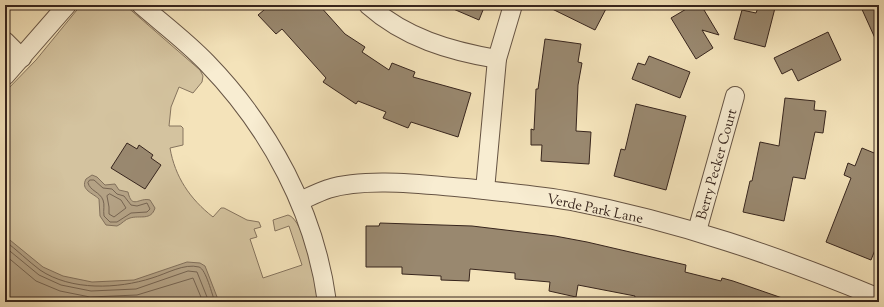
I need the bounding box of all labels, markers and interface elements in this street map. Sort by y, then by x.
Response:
street label: Berry Pecker Court [693,106,743,222]
street label: Verde Park Lane [544,190,645,230]

